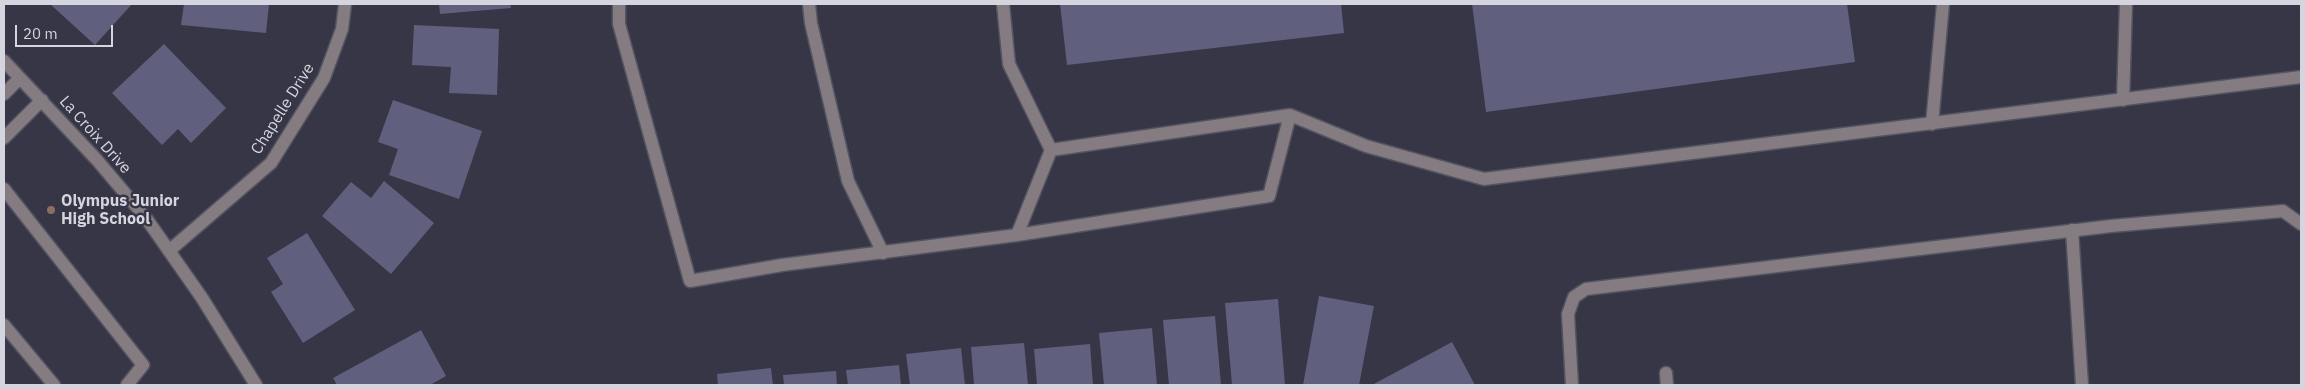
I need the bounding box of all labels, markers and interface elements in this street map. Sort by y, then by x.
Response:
scale bar [18,15,115,47]
text: 20 m [23,24,58,43]
street label: Chapelle Drive [247,60,319,158]
street label: La Croix Drive [55,92,135,178]
place label: Olympus Junior High School [61,191,179,229]
marker: Olympus Junior High School [45,204,57,216]

